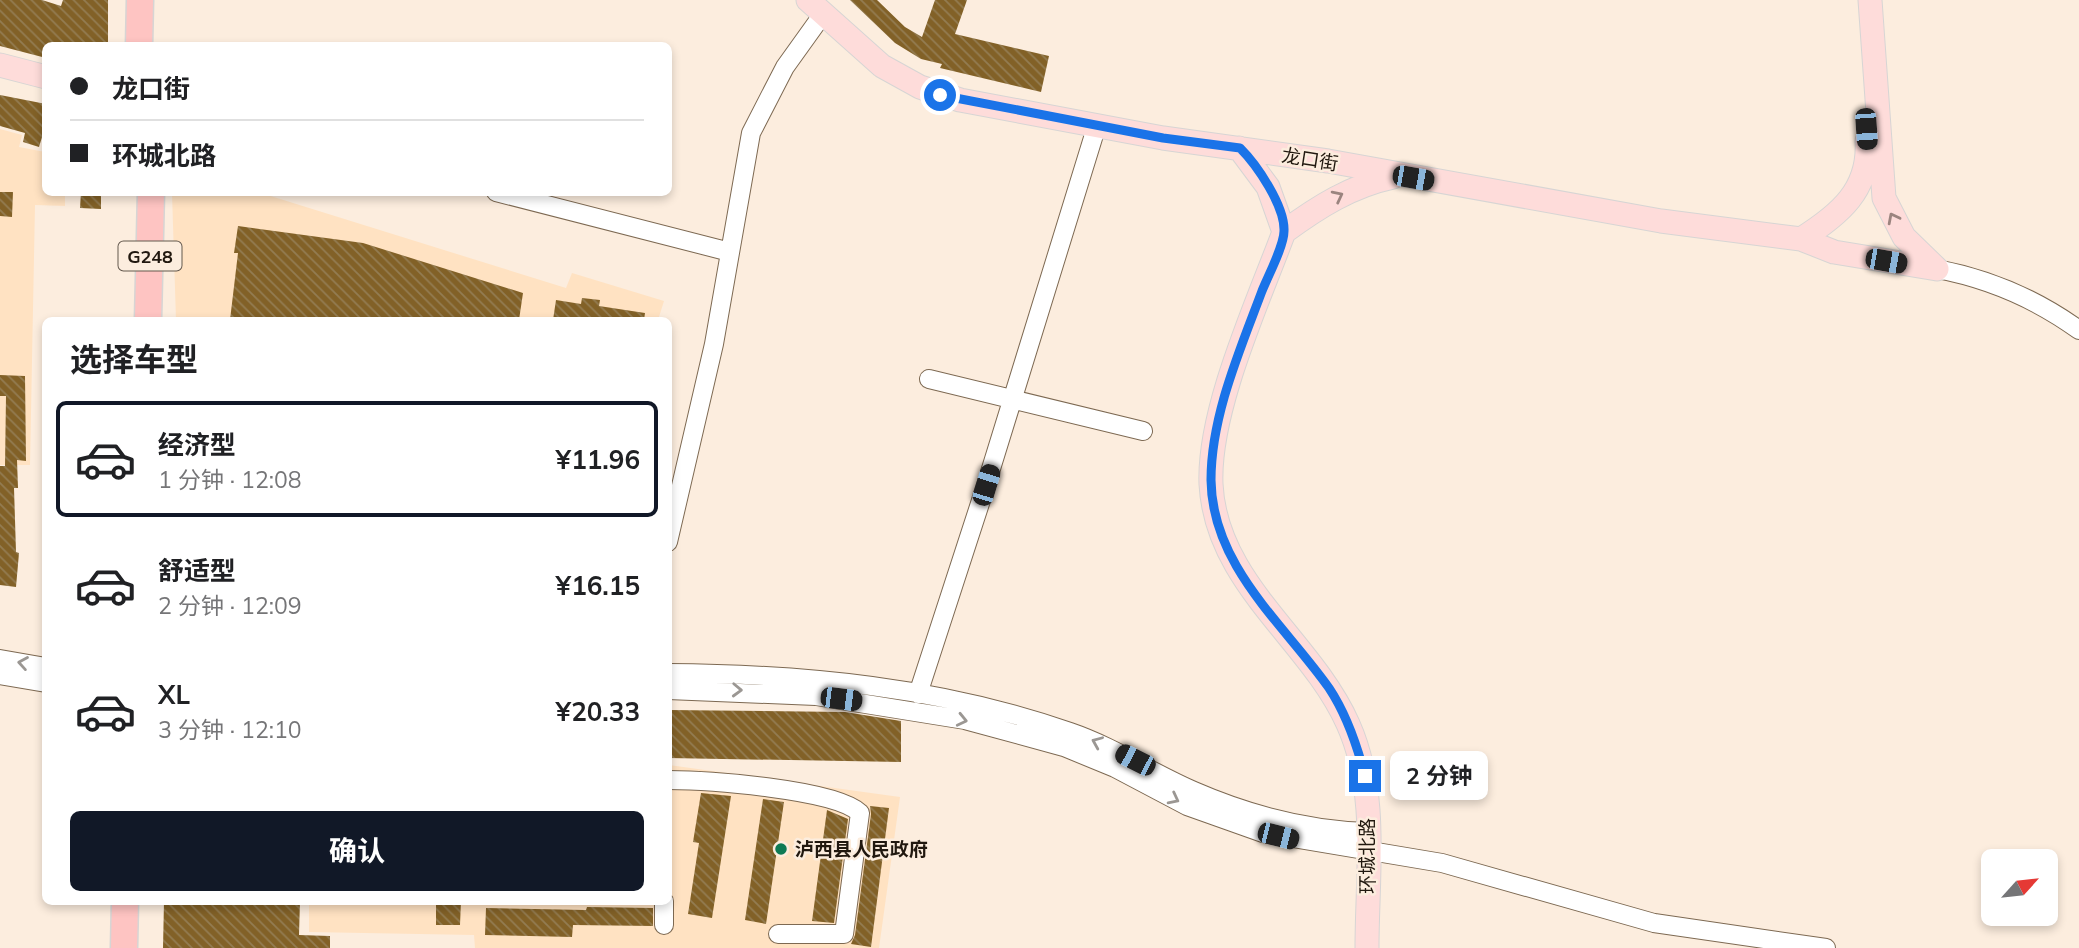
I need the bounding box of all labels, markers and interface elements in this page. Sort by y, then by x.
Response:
text: 龙口街 [112,72,190,105]
route start [924,79,956,111]
car [1855,107,1878,151]
text: 环城北路 [112,139,216,172]
street label: 龙口街 [1280,143,1340,175]
car [1391,164,1436,192]
one-way arrow [1331,190,1343,204]
one-way arrow [1888,213,1902,225]
road number: G248 [118,242,182,270]
car [1864,247,1909,275]
text: 选择车型 [70,339,198,379]
icon: car [74,428,137,491]
text: 经济型 [158,428,236,461]
text: ¥11.96 [556,443,640,476]
car [970,462,1003,508]
text: 1 分钟 · 12:08 [158,465,302,494]
icon: car [74,554,137,617]
text: 舒适型 [158,554,236,587]
text: ¥16.15 [556,569,640,602]
text: 2 分钟 · 12:09 [158,591,302,620]
one-way arrow [17,656,29,671]
text: XL [158,678,190,711]
icon: car [74,680,137,743]
one-way arrow [731,683,742,698]
car [819,686,864,712]
text: ¥20.33 [556,695,640,728]
one-way arrow [956,711,968,726]
text: 3 分钟 · 12:10 [158,715,302,744]
one-way arrow [1092,736,1104,750]
car [1112,741,1159,779]
callout: 2 分钟 [1390,752,1488,800]
route end [1349,760,1381,792]
text: 2 分钟 [1406,761,1472,790]
one-way arrow [1167,791,1179,805]
button: 确认 [70,811,644,891]
street label: 环城北路 [1355,818,1379,894]
car [1256,821,1301,851]
place label: 泸西县人民政府 [795,837,928,861]
marker: 泸西县人民政府 [773,841,789,857]
north arrow [1981,849,2058,926]
map controls [1981,849,2058,926]

